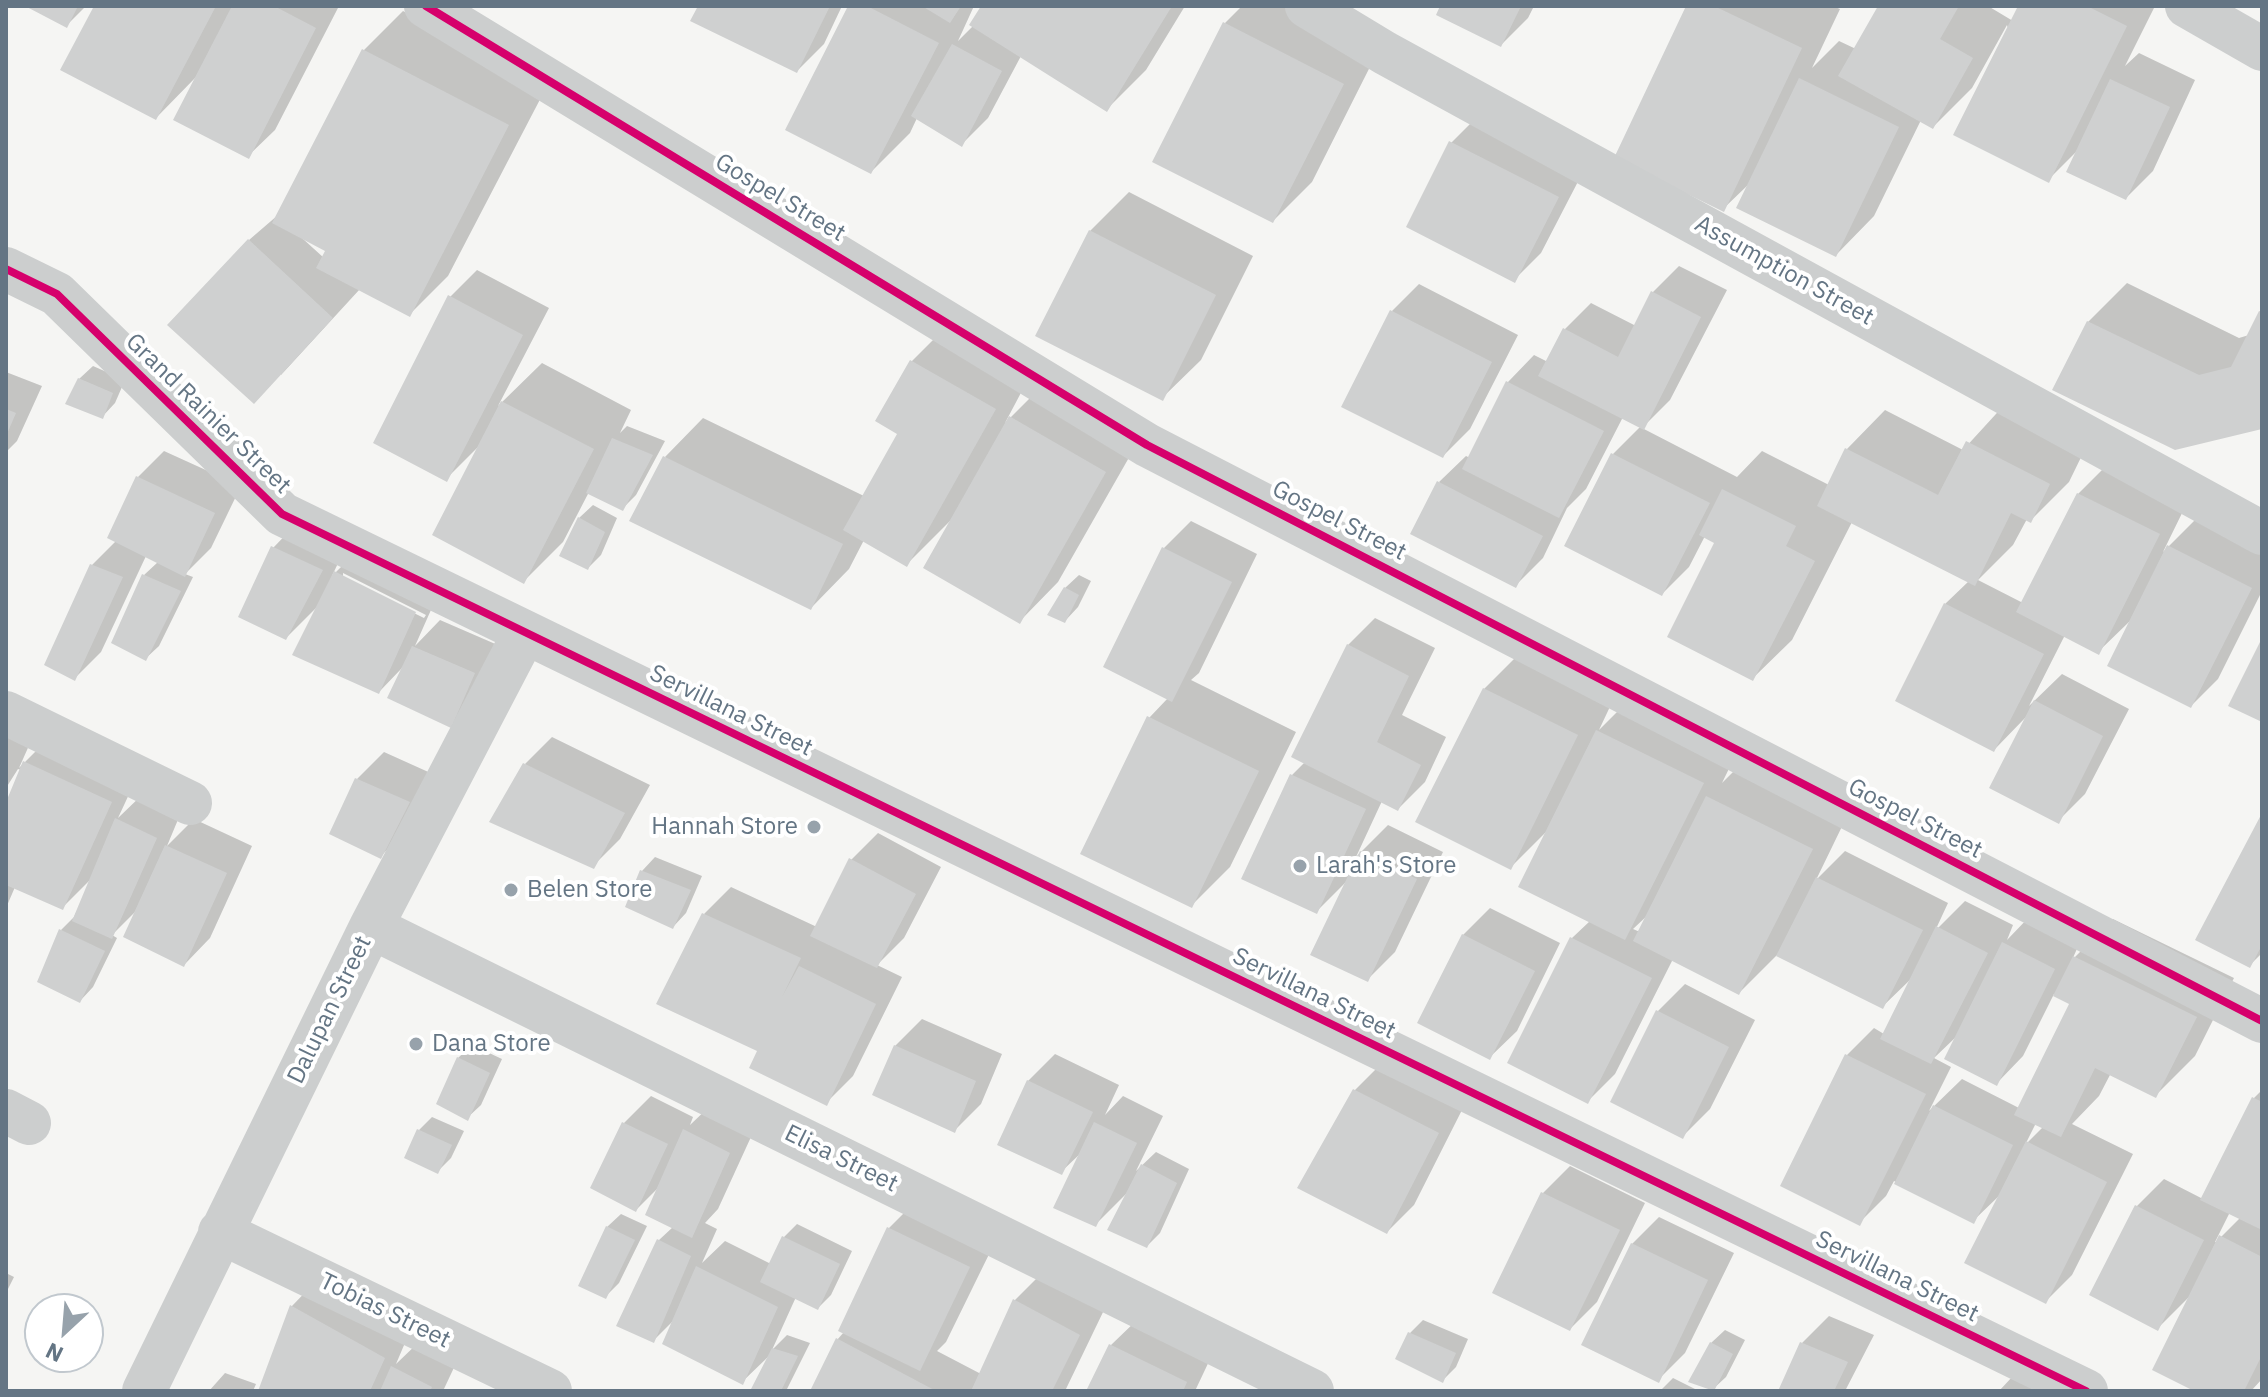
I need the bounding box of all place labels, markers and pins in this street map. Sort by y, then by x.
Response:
place label: Hannah Store [651,813,798,841]
marker: Hannah Store [805,818,823,836]
place label: Larah's Store [1316,852,1456,880]
marker: Larah's Store [1291,857,1309,875]
place label: Belen Store [527,876,652,904]
marker: Belen Store [502,881,520,899]
place label: Dana Store [432,1030,551,1058]
marker: Dana Store [407,1035,425,1053]

